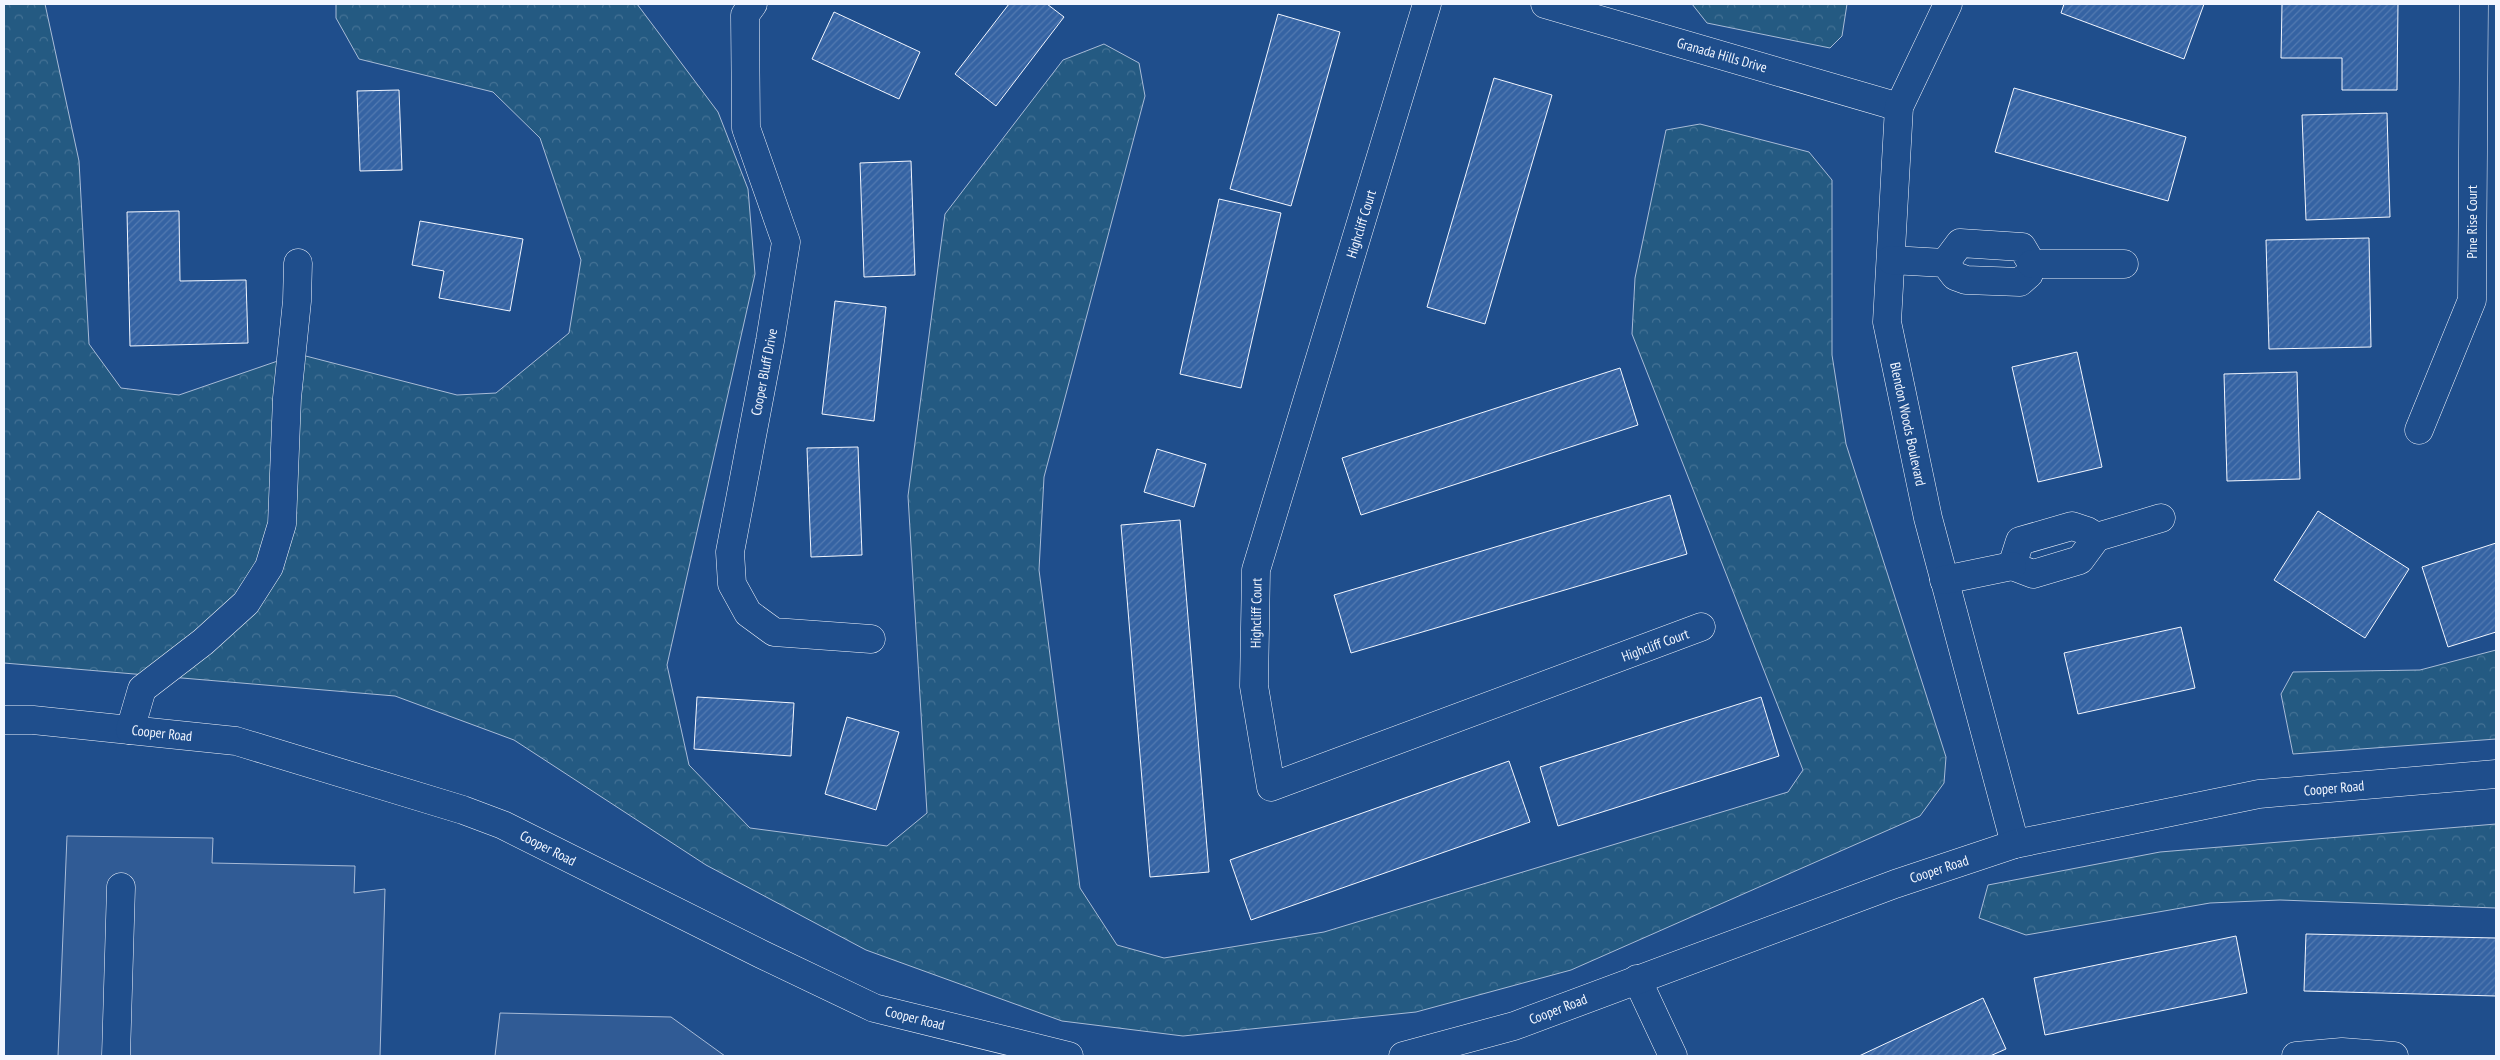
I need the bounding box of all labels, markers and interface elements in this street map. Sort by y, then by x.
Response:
street label: Granada Hills Drive [1675,34,1769,77]
street label: Pine Rise Court [2463,185,2481,259]
street label: Highcliff Court [1342,188,1380,260]
street label: Cooper Bluff Drive [747,327,781,417]
street label: Blendon Woods Boulevard [1886,361,1930,487]
street label: Highcliff Court [1246,578,1266,648]
street label: Highcliff Court [1619,624,1691,665]
street label: Cooper Road [131,721,193,745]
street label: Cooper Road [2303,776,2365,800]
street label: Cooper Road [517,826,579,870]
street label: Cooper Road [1907,851,1971,887]
street label: Cooper Road [1526,990,1590,1028]
street label: Cooper Road [883,1002,947,1034]

